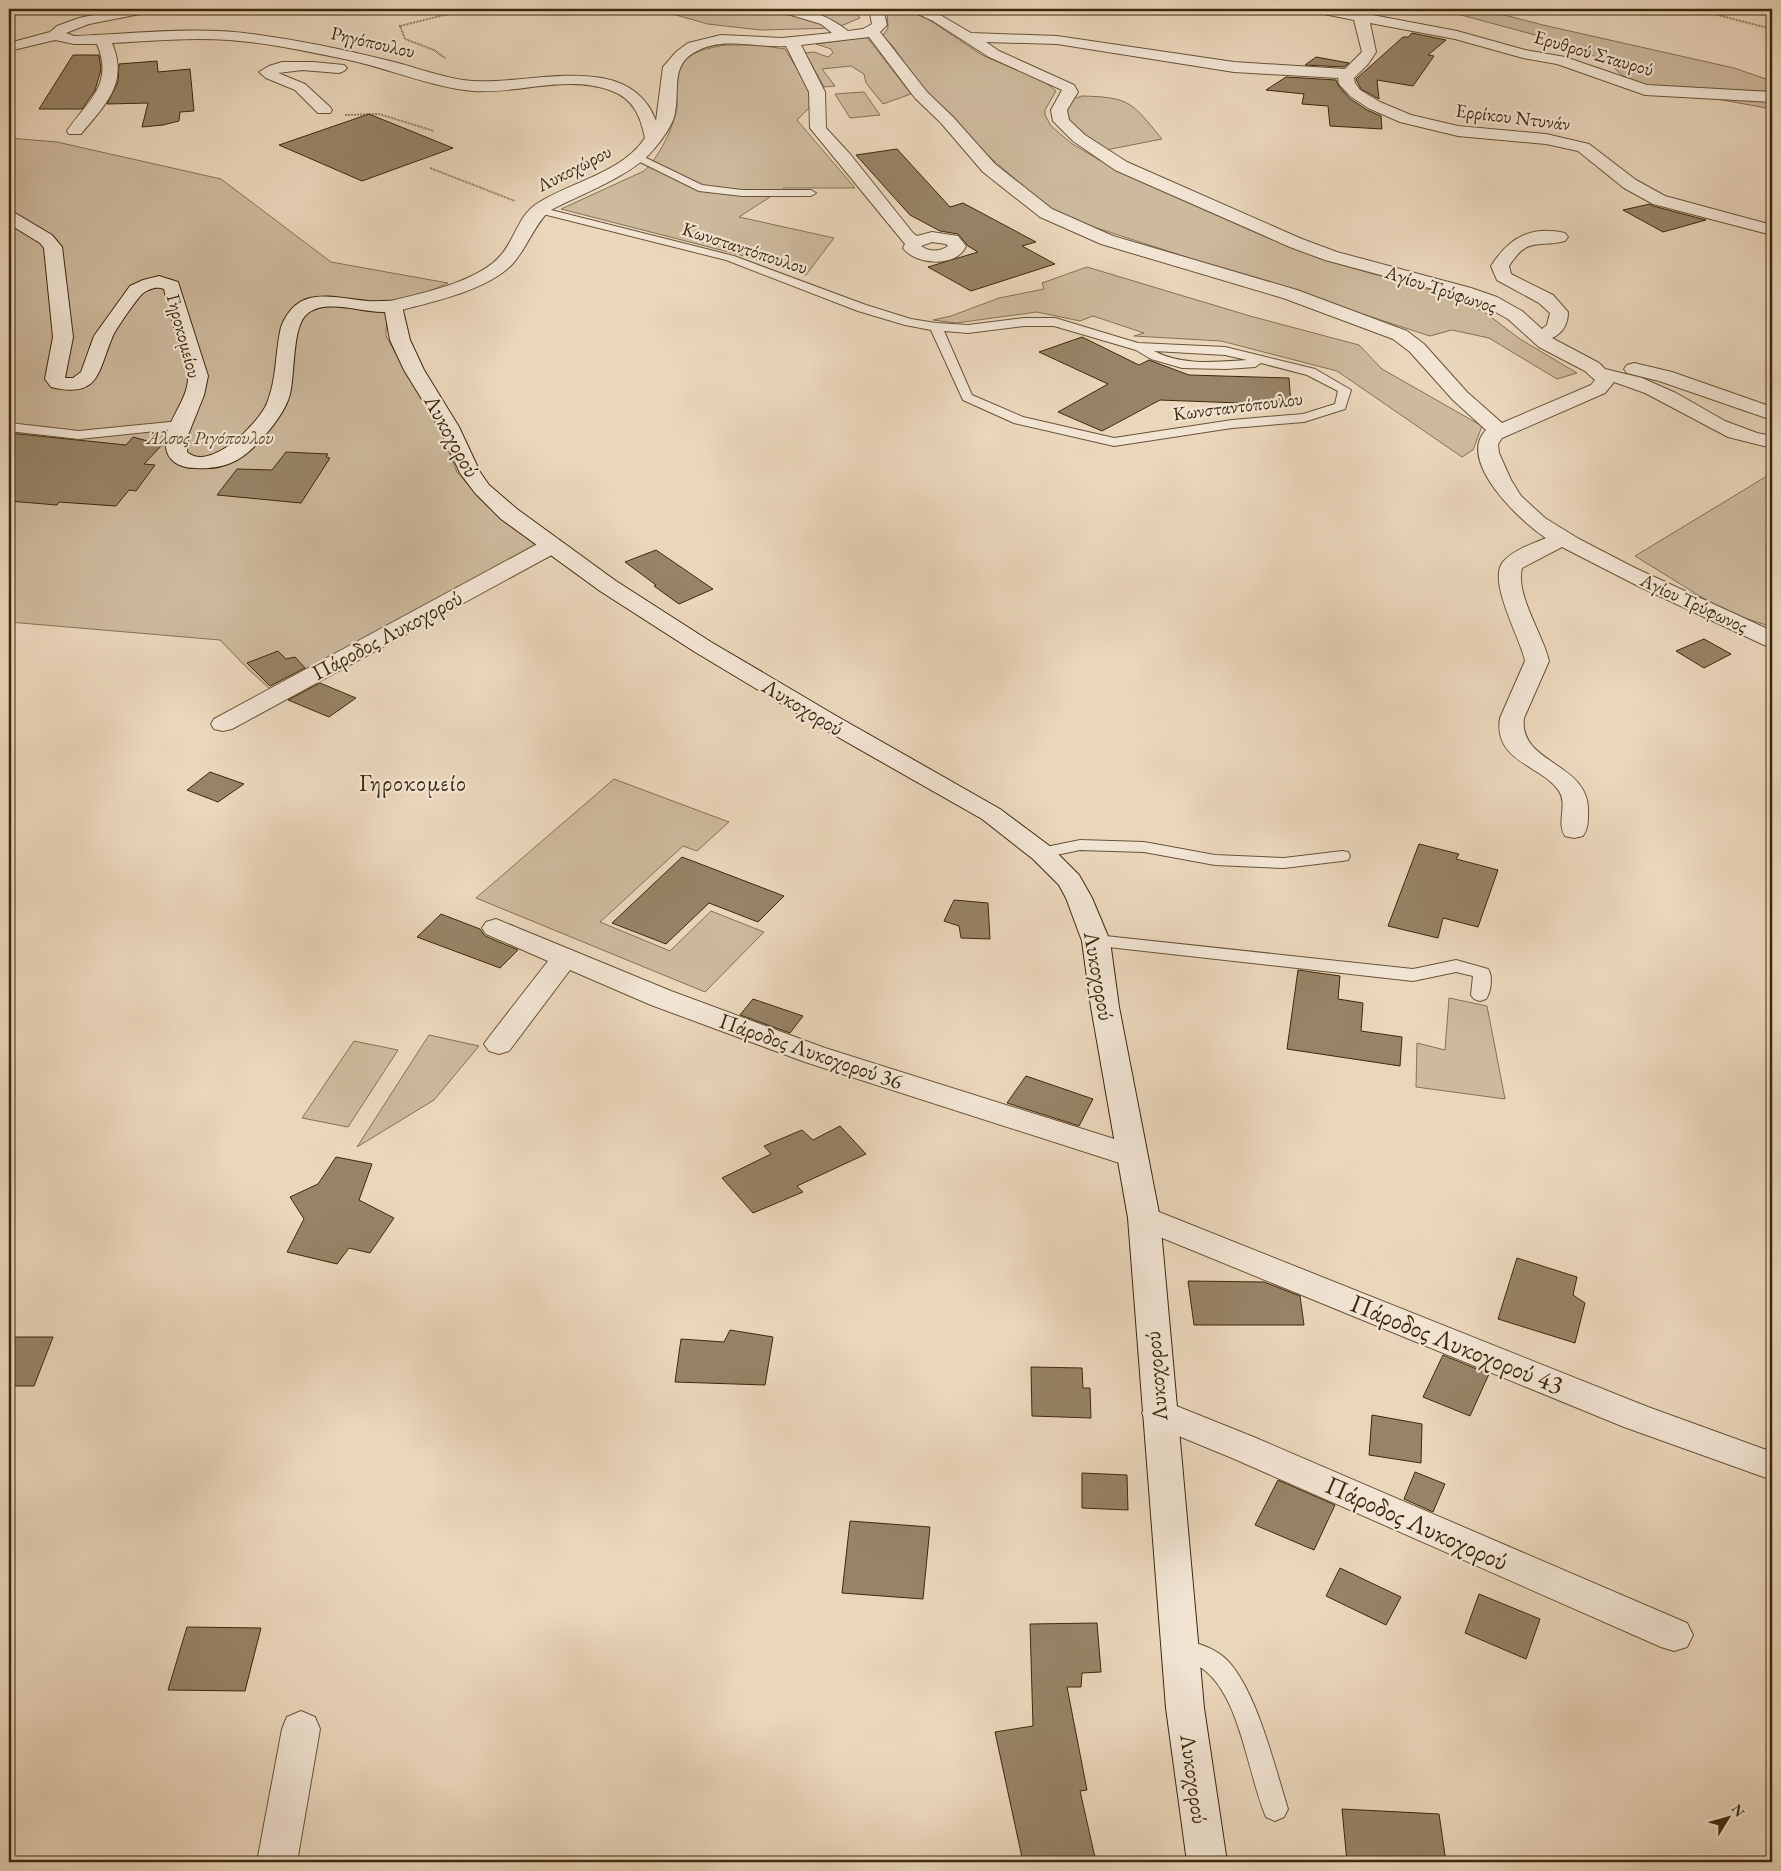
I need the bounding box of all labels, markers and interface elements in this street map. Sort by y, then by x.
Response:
street label: Ρηγόπουλου [329,20,417,64]
street label: Ερυθρού Σταυρού [1531,24,1657,82]
street label: Ερρίκου Ντυνάν [1454,98,1572,136]
street label: Λυκοχώρου [531,139,616,198]
street label: Κωνσταντόπουλου [679,216,811,280]
street label: Αγίου Τρύφωνος [1381,259,1500,319]
street label: Γηροκομείου [161,291,207,381]
street label: Κωνσταντόπουλου [1172,386,1304,426]
street label: Λυκοχορού [417,389,487,482]
park label: Άλσος Ριγόπουλου [145,425,273,450]
street label: Αγίου Τρύφωνος [1635,567,1752,639]
street label: Πάροδος Λυκοχορού [307,583,467,687]
street label: Λυκοχορού [756,671,849,743]
district label: Γηροκομείο [359,767,467,798]
street label: Λυκοχορού [1077,928,1121,1023]
street label: Πάροδος Λυκοχορού 36 [716,1006,907,1096]
street label: Πάροδος Λυκοχορού 43 [1346,1286,1568,1402]
street label: Λυκοχορού [1138,1330,1174,1423]
street label: Πάροδος Λυκοχορού [1320,1467,1514,1579]
street label: Λυκοχορού [1173,1731,1215,1826]
north arrow [1704,1794,1754,1844]
text: N [1728,1800,1749,1821]

